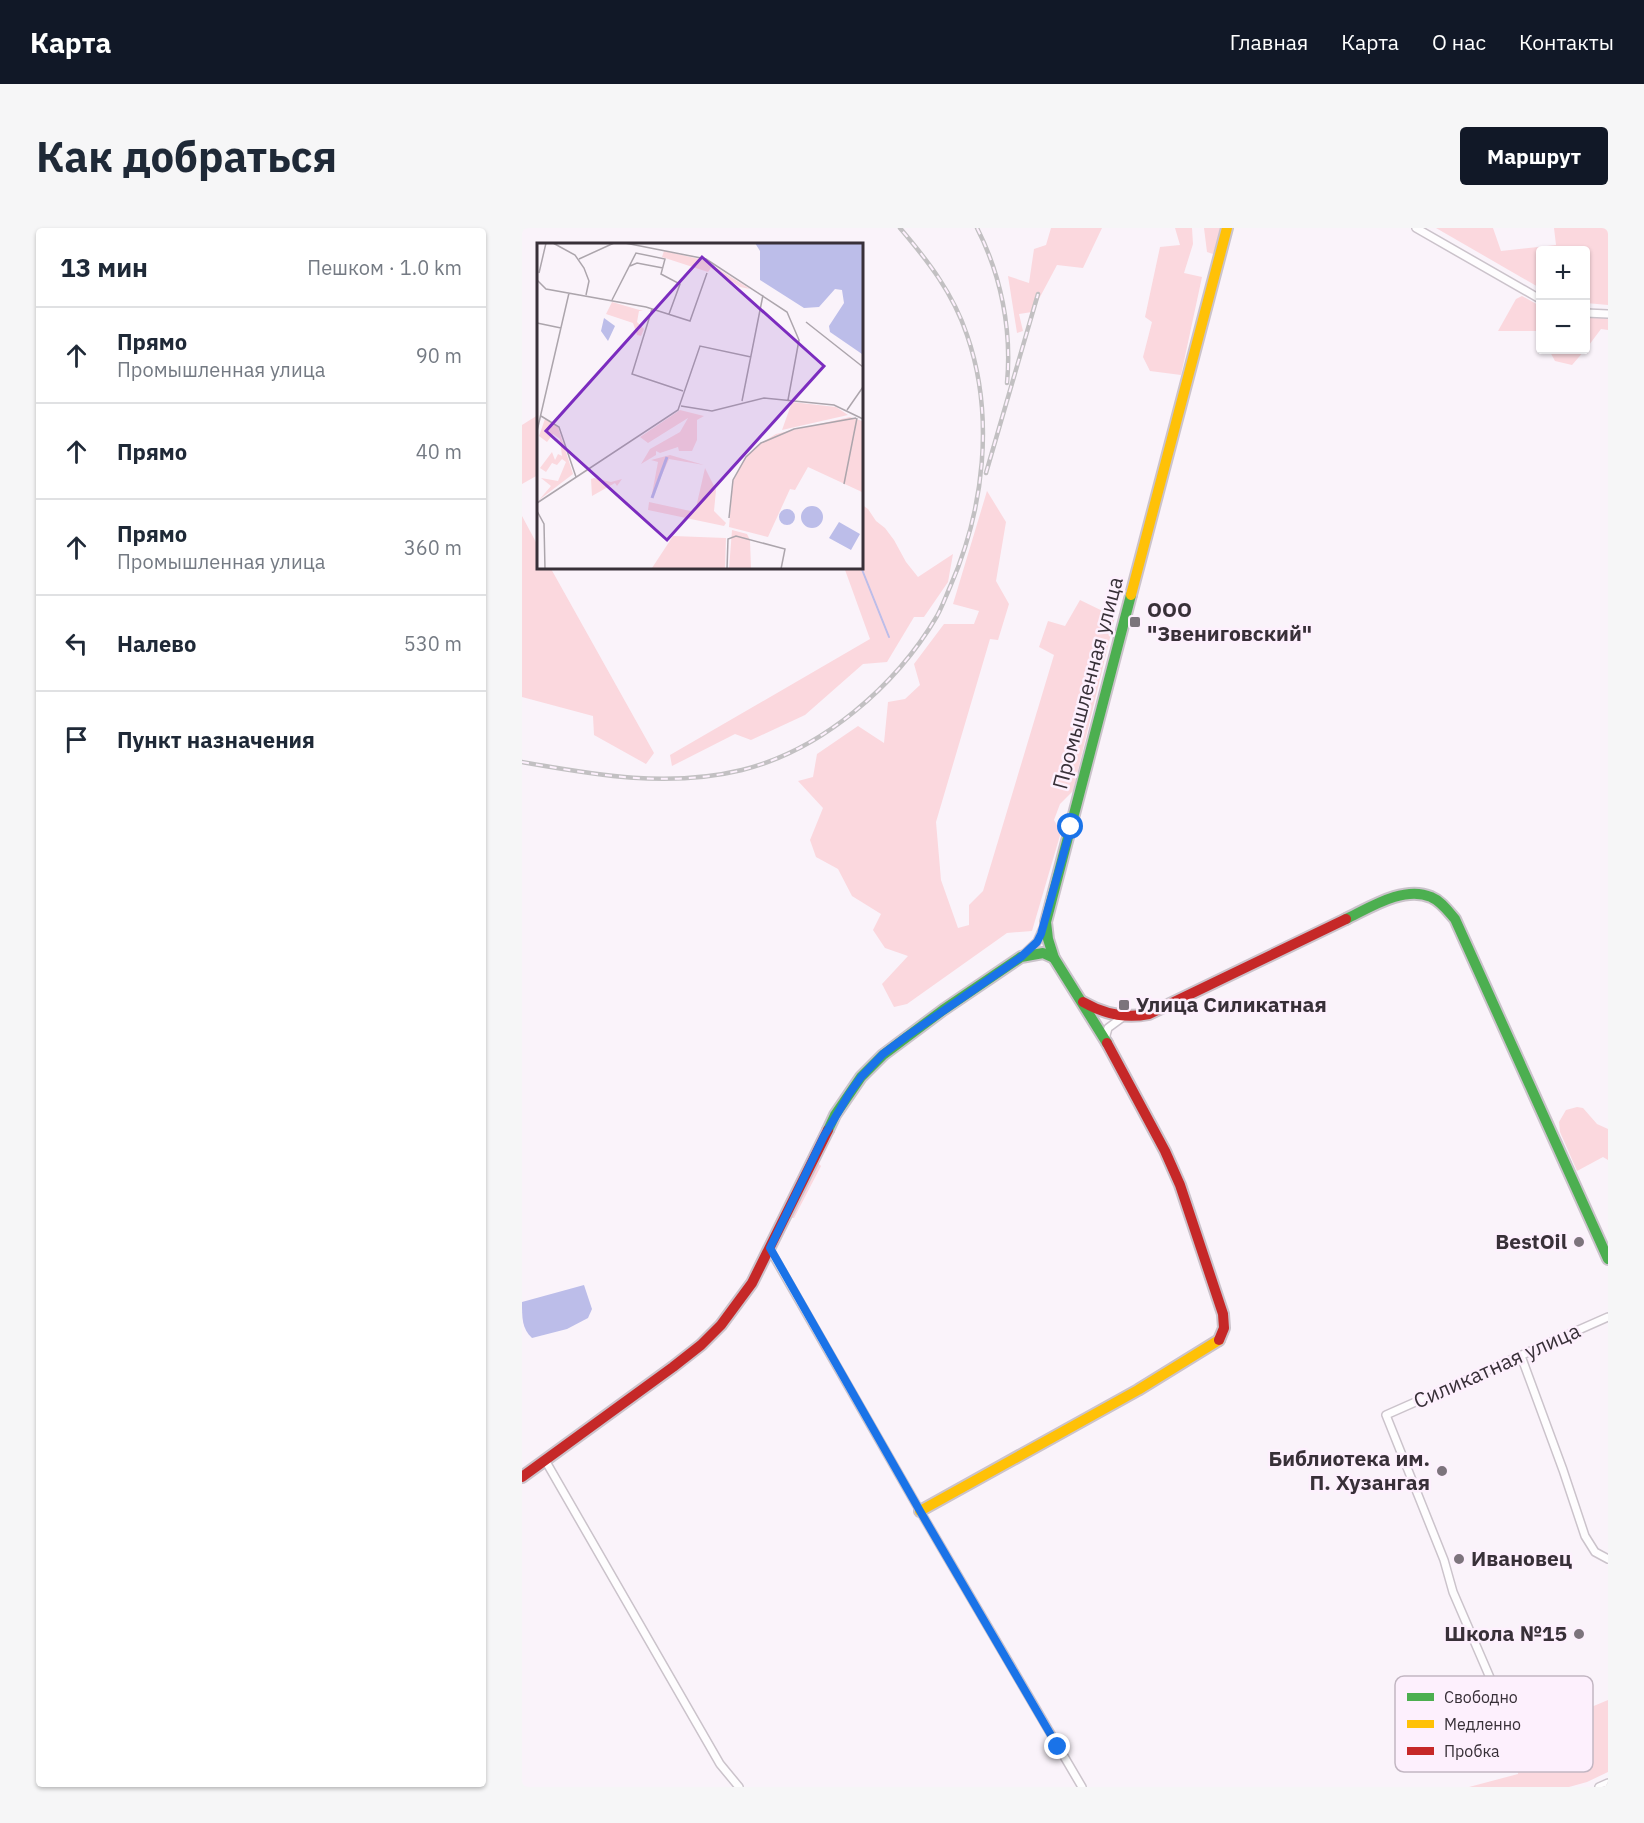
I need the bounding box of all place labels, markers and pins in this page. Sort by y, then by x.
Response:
place label: ООО "Звениговский" [1147,595,1312,647]
marker: ООО "Звениговский" [1128,615,1142,629]
place label: Улица Силикатная [1136,990,1327,1018]
marker: Улица Силикатная [1117,998,1131,1012]
place label: BestOil [1495,1227,1567,1255]
marker: BestOil [1572,1235,1586,1249]
place label: Библиотека им. П. Хузангая [1268,1444,1430,1496]
marker: Библиотека им. П. Хузангая [1435,1464,1449,1478]
place label: Ивановец [1471,1544,1572,1572]
marker: Ивановец [1452,1552,1466,1566]
place label: Школа №15 [1444,1619,1567,1647]
marker: Школа №15 [1572,1627,1586,1641]

